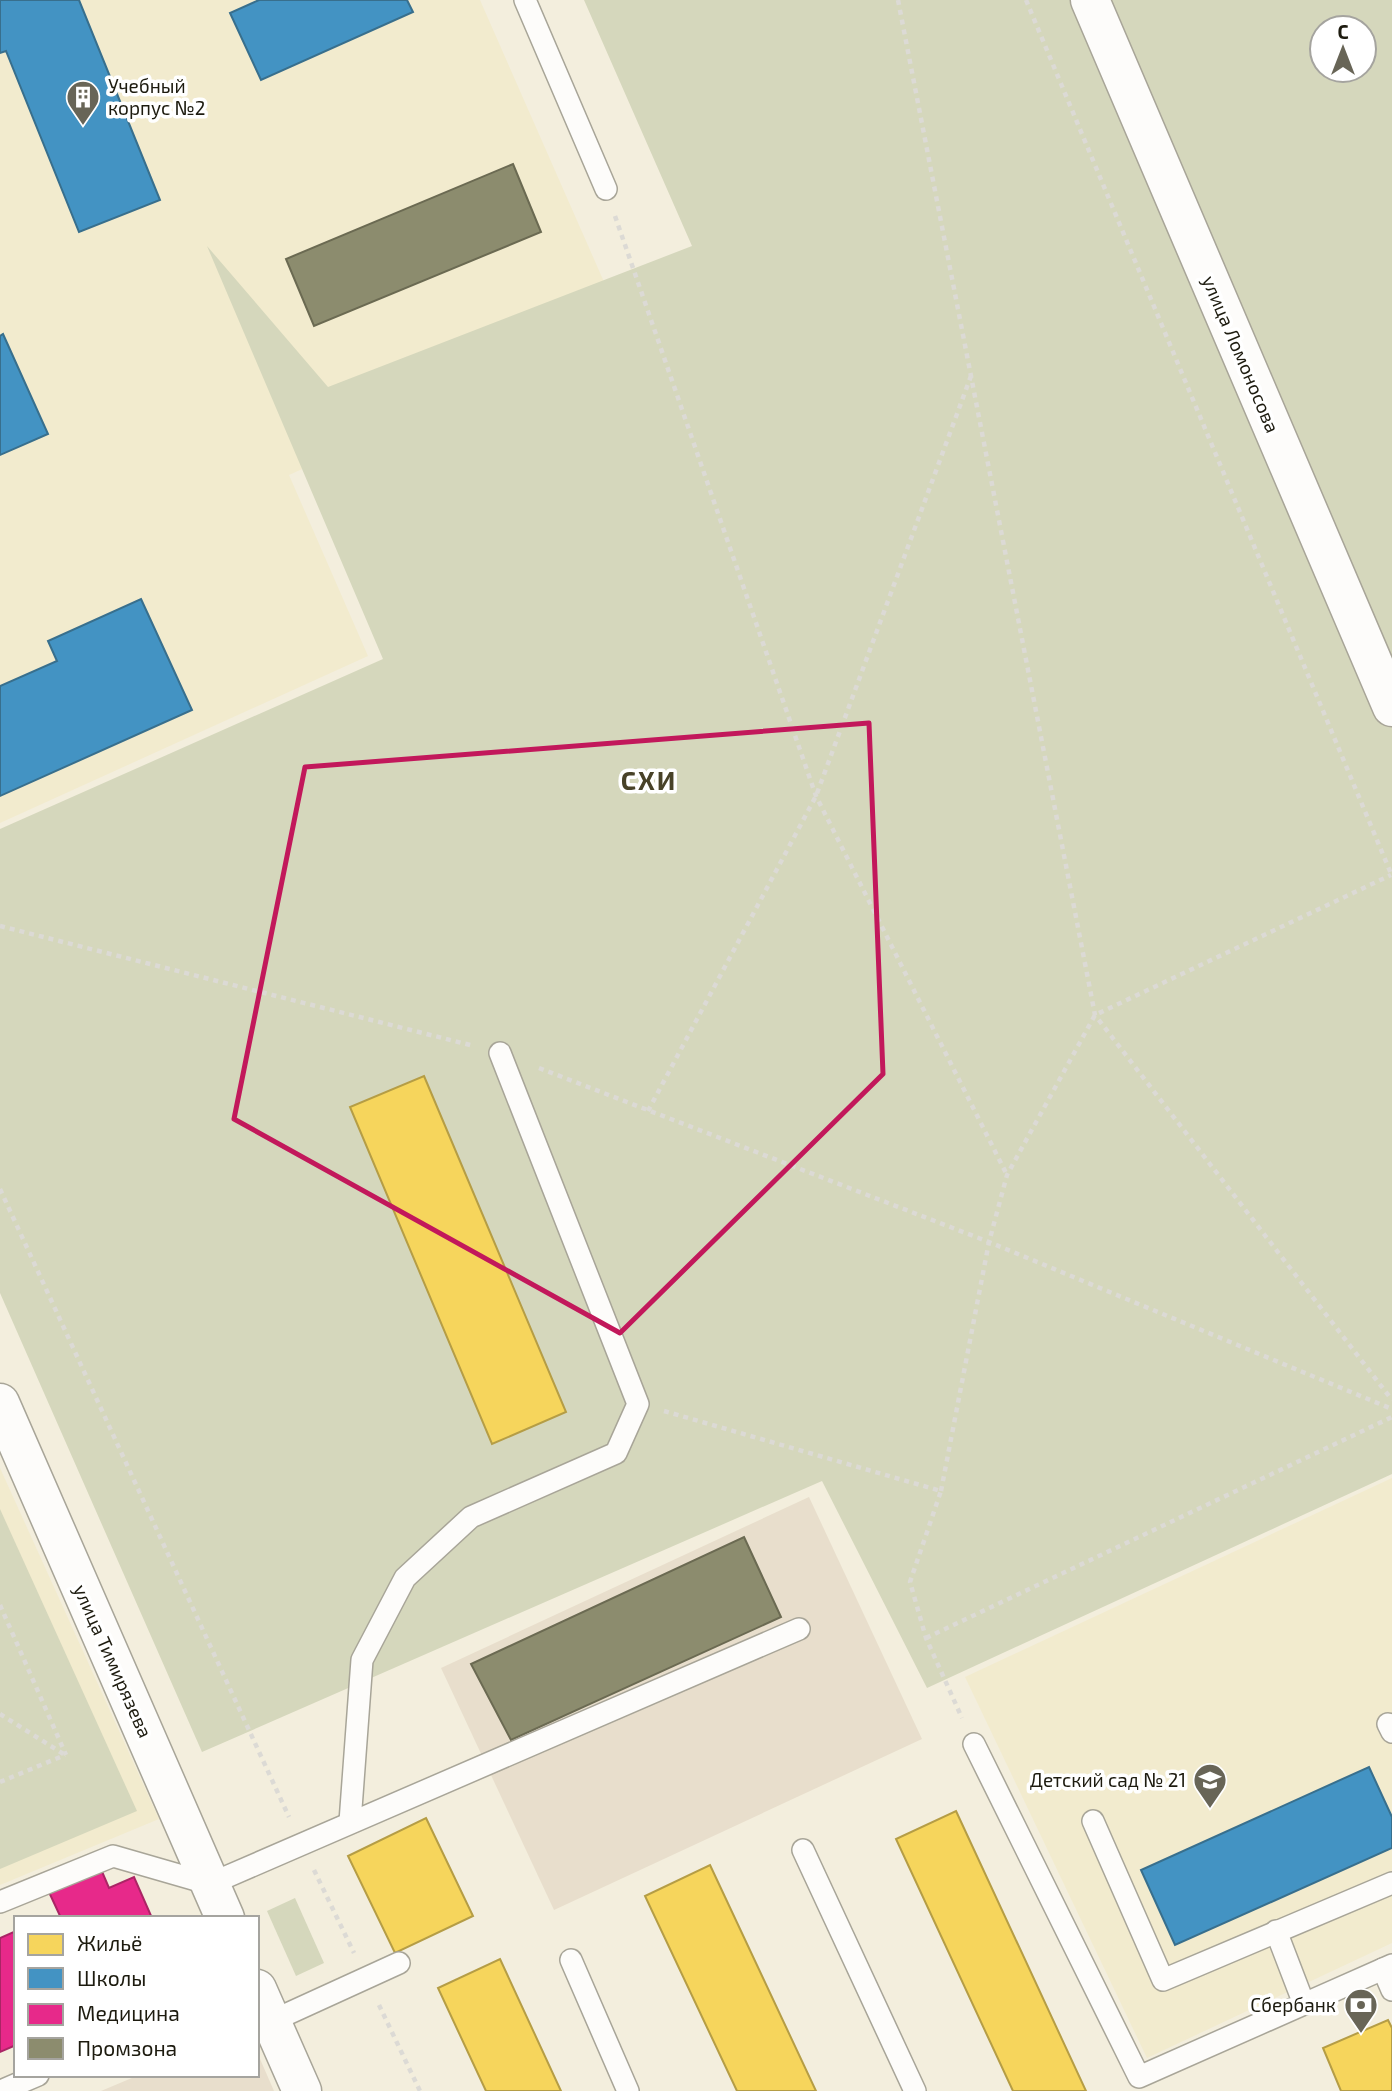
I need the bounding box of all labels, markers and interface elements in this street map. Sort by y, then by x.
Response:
north arrow [1308,14,1378,84]
text: С [1337,20,1349,43]
place label: Учебный корпус №2 [108,74,206,120]
building icon: Учебный корпус №2 [64,78,102,127]
street label: улица Ломоносова [1197,272,1285,436]
district label: СХИ [621,764,677,795]
street label: улица Тимирязева [68,1581,158,1741]
school or university icon: Детский сад № 21 [1191,1761,1229,1810]
place label: Детский сад № 21 [1030,1768,1186,1791]
legend [14,1916,259,2077]
text: Жильё [77,1930,142,1955]
text: Школы [77,1965,146,1990]
bank icon: Сбербанк [1342,1986,1380,2035]
place label: Сбербанк [1250,1993,1336,2016]
text: Медицина [77,2000,180,2025]
text: Промзона [77,2035,177,2060]

